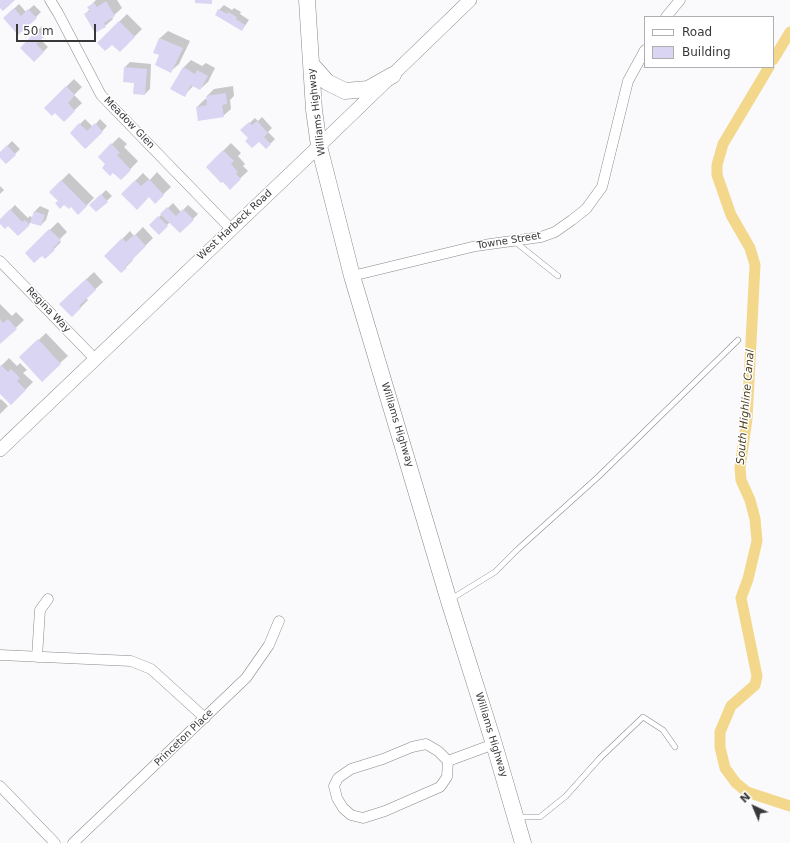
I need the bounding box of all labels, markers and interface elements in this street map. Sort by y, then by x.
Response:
scale bar [18,16,98,42]
legend [644,16,774,68]
text: 50 m [23,24,54,38]
text: Road [682,25,712,39]
text: Building [682,45,731,59]
street label: Williams Highway [306,67,328,157]
street label: Meadow Glen [101,94,157,152]
street label: West Harbeck Road [195,187,275,263]
street label: Towne Street [476,230,542,252]
street label: Regina Way [23,285,73,335]
water label: South Highline Canal [734,349,758,465]
street label: Williams Highway [378,381,416,469]
street label: Williams Highway [472,691,510,779]
street label: Princeton Place [152,707,216,769]
north arrow [734,787,774,827]
text: N [737,790,753,806]

